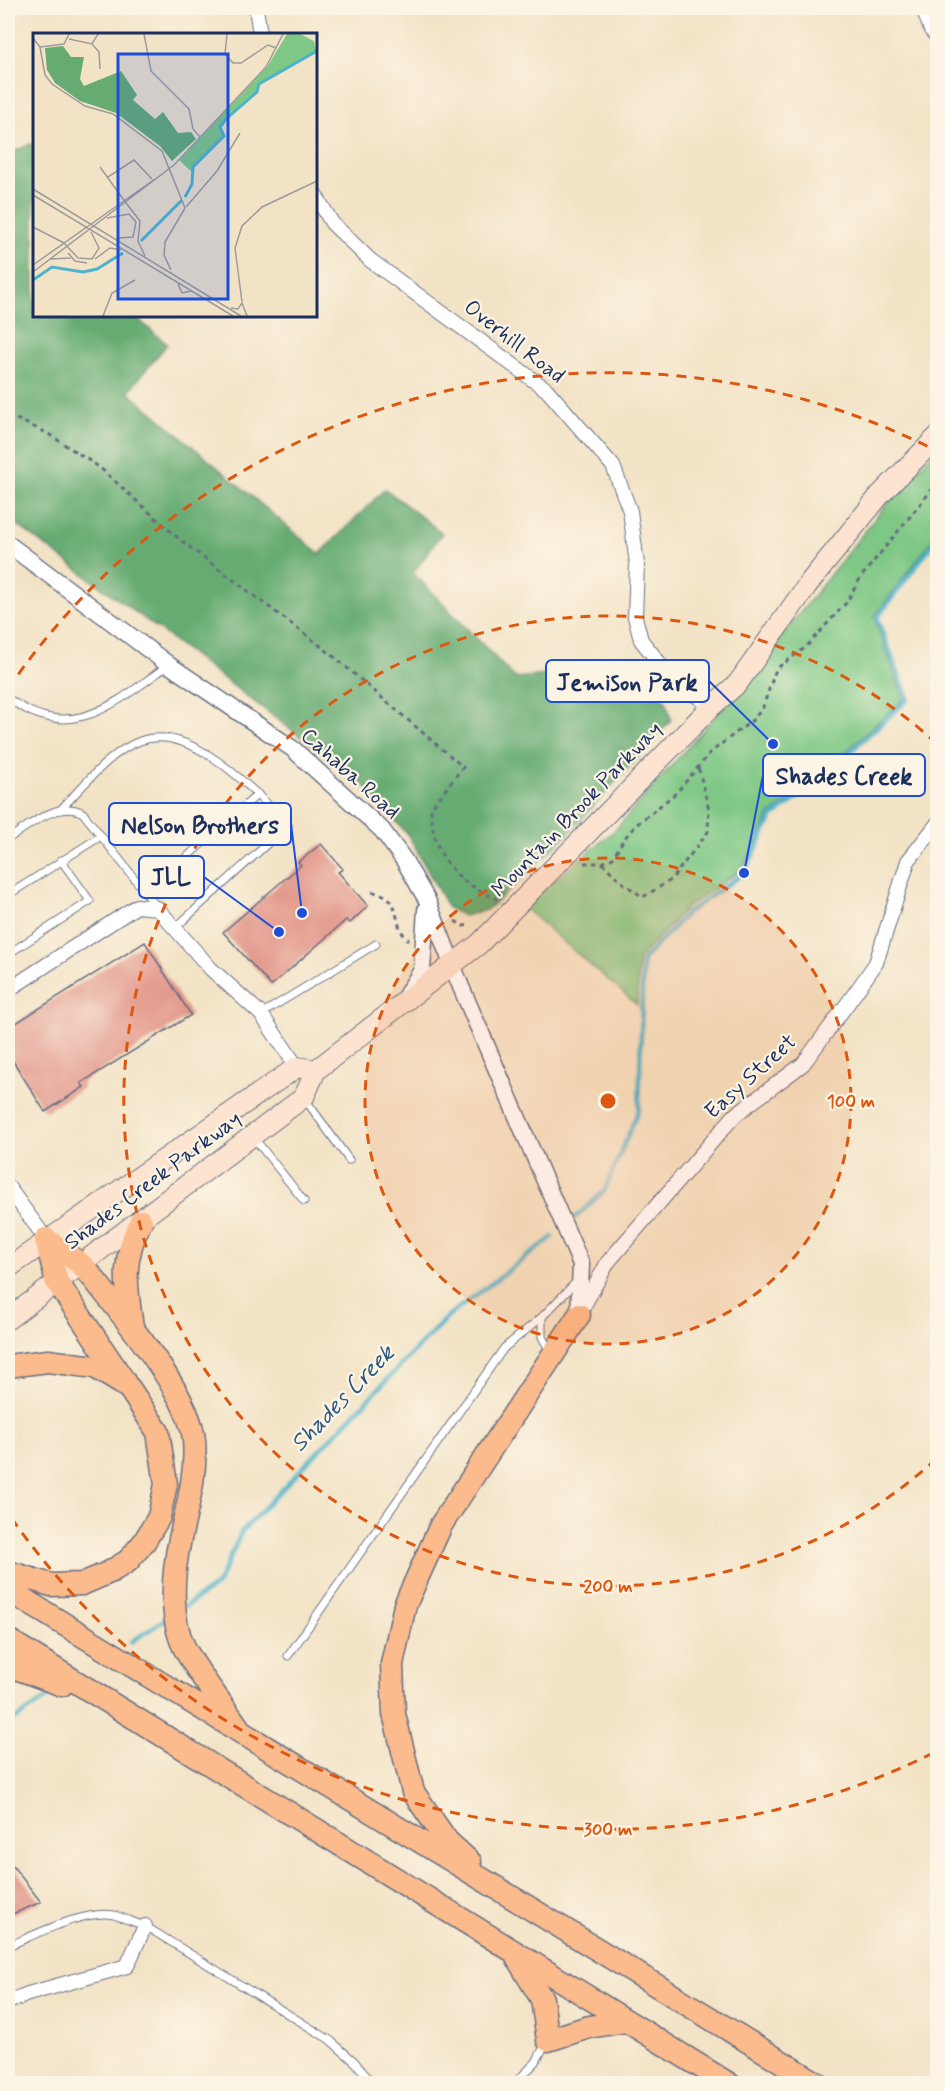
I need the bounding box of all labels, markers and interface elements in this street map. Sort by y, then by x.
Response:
inset map [33,33,316,316]
street label: Overhill Road [458,294,570,390]
callout: Jemison Park [546,660,709,702]
text: Jemison Park [556,668,698,699]
street label: Mountain Brook Parkway [486,716,668,904]
street label: Cahaba Road [294,722,406,826]
callout: Shades Creek [763,754,925,796]
text: Shades Creek [776,762,913,793]
callout: Nelson Brothers [109,803,291,845]
text: Nelson Brothers [121,811,279,842]
callout: JLL [139,856,204,898]
text: JLL [151,863,192,894]
street label: Easy Street [699,1028,803,1126]
text: 100 m [827,1090,875,1114]
centre of rings [598,1091,618,1111]
street label: Shades Creek Parkway [59,1105,247,1257]
water label: Shades Creek [284,1338,403,1459]
text: 200 m [583,1575,633,1599]
text: 300 m [584,1818,632,1842]

